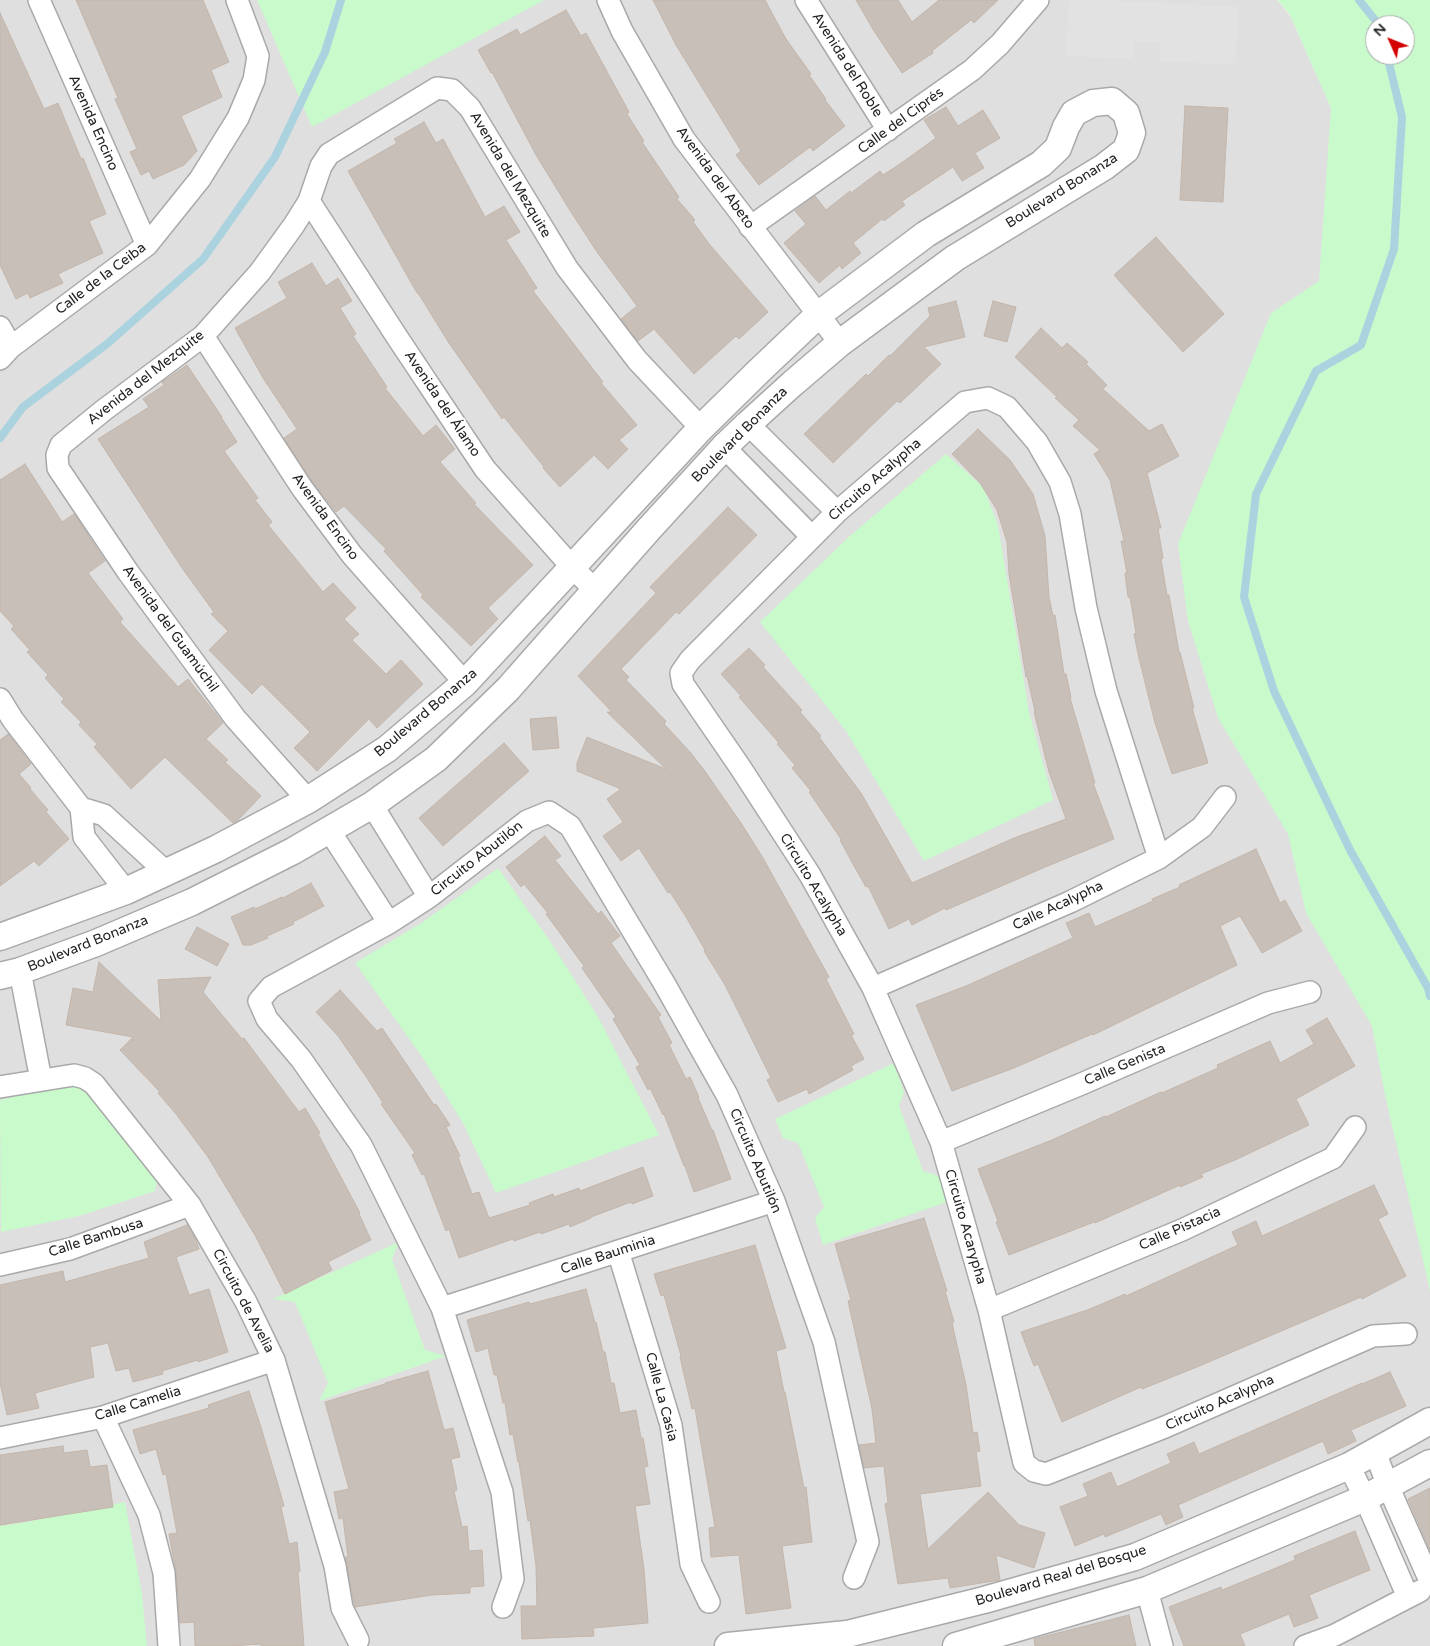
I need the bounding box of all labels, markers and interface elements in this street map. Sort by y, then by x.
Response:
street label: Avenida del Roble [808,10,886,120]
north arrow [1365,15,1415,65]
text: N [1370,20,1390,40]
street label: Avenida Encino [64,73,122,173]
street label: Calle del Ciprés [855,84,947,158]
street label: Avenida del Mezquite [466,109,554,241]
street label: Avenida del Abeto [672,124,758,232]
street label: Boulevard Bonanza [1003,150,1121,232]
street label: Calle de la Ceiba [52,239,150,319]
street label: Avenida del Mezquite [84,327,208,429]
street label: Avenida del Álamo [400,348,484,460]
street label: Boulevard Bonanza [689,384,791,486]
street label: Circuito Acalypha [825,435,925,525]
street label: Avenida Encino [288,470,362,564]
street label: Avenida del Guamúchil [118,562,222,696]
street label: Boulevard Bonanza [371,665,481,761]
street label: Circuito Abutilón [428,818,526,900]
street label: Circuito Acalypha [776,830,850,940]
street label: Calle Acalypha [1010,878,1106,934]
street label: Boulevard Bonanza [25,912,151,976]
street label: Calle Genista [1082,1040,1168,1090]
street label: Circuito Abutilón [725,1106,785,1216]
street label: Circuito Acarypha [941,1168,989,1286]
street label: Calle Pistacia [1137,1204,1223,1254]
street label: Calle Bambusa [47,1215,145,1261]
street label: Calle Bauminia [559,1232,657,1278]
street label: Circuito de Avelia [208,1246,278,1356]
street label: Calle La Casia [641,1351,681,1443]
street label: Circuito Acalypha [1163,1372,1277,1434]
street label: Calle Camelia [93,1383,183,1425]
street label: Boulevard Real del Bosque [974,1542,1148,1610]

